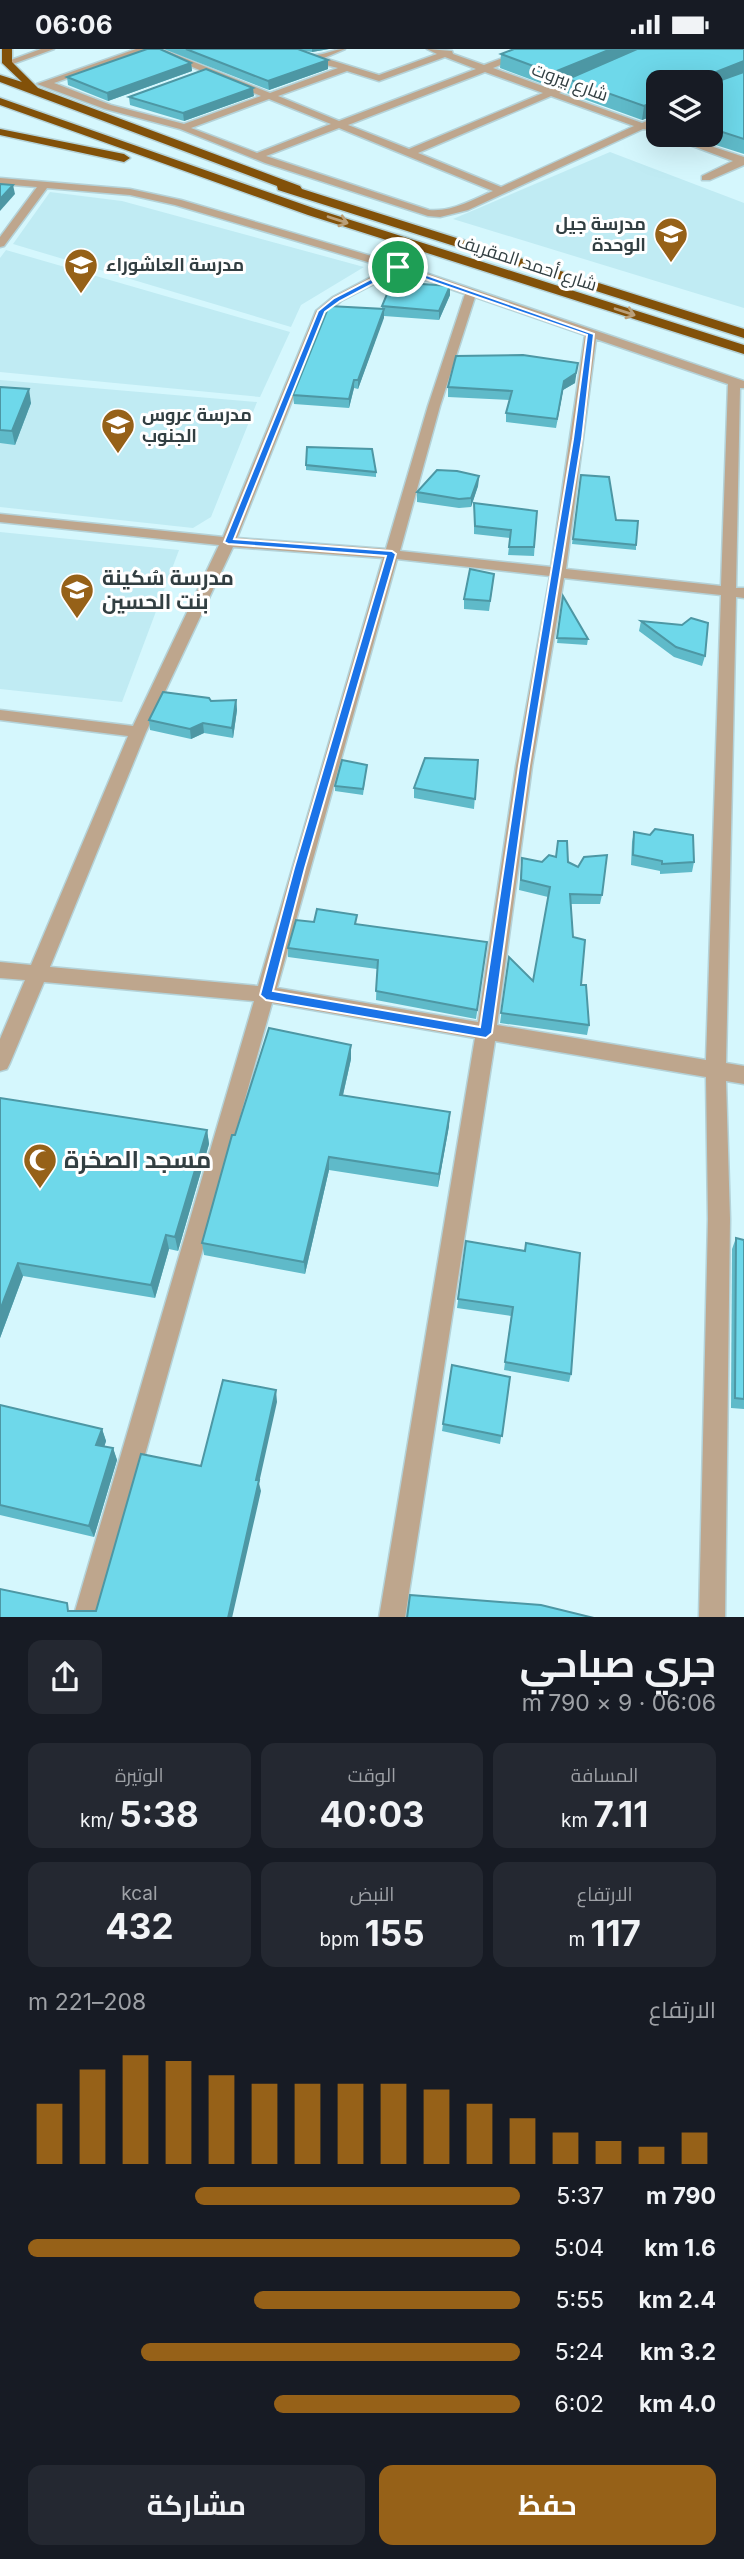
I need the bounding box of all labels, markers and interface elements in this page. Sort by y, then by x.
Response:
text: 06:06 [35,9,113,40]
street label: شارع بيروت [529,58,611,107]
map controls [646,70,723,147]
button: layers [646,70,723,147]
place label: مدرسة جيل الوحدة [555,213,646,256]
one-way arrow [327,215,349,228]
school or university icon: مدرسة جيل الوحدة [652,215,690,264]
street label: شارع أحمد المقريف [454,230,600,297]
pin [368,237,428,297]
school or university icon: مدرسة العاشوراء [62,246,100,295]
icon: arrive [379,248,417,286]
place label: مدرسة العاشوراء [106,254,244,276]
one-way arrow [614,306,636,319]
place label: مدرسة عروس الجنوب [142,404,252,447]
school or university icon: مدرسة عروس الجنوب [99,406,137,455]
place label: مدرسة سُكينة بنت الحسين [102,565,234,614]
school or university icon: مدرسة سُكينة بنت الحسين [58,571,96,620]
mosque icon: مسجد الصخرة [21,1141,59,1190]
place label: مسجد الصخرة [64,1145,211,1174]
button: share [28,1640,102,1714]
text: جري صباحي [520,1640,716,1686]
text: 06:06 · 9 × 790 m [522,1689,716,1717]
text: الوتيرة [115,1764,164,1787]
text: الوقت [348,1764,396,1787]
text: المسافة [571,1764,638,1787]
text: 5:38 [119,1793,199,1835]
text: 40:03 [319,1793,425,1835]
text: 7.11 [594,1793,648,1835]
text: /km [80,1809,119,1832]
text: km [561,1809,594,1832]
text: kcal [121,1882,157,1905]
text: النبض [350,1883,394,1906]
text: الارتفاع [577,1883,633,1906]
text: 432 [105,1905,173,1947]
text: 155 [365,1912,425,1954]
text: 117 [590,1912,641,1954]
text: bpm [319,1928,365,1951]
text: m [568,1928,590,1951]
text: 208–221 m [28,1988,146,2016]
text: الارتفاع [649,1996,716,2024]
text: 5:37 [556,2182,604,2210]
text: 790 m [646,2182,716,2210]
text: 5:04 [554,2234,604,2262]
text: 1.6 km [644,2234,716,2262]
text: 5:55 [555,2286,604,2314]
text: 2.4 km [638,2286,716,2314]
text: 5:24 [555,2338,604,2366]
text: 3.2 km [640,2338,716,2366]
text: 6:02 [555,2390,604,2418]
text: 4.0 km [639,2390,716,2418]
button: مشاركة [28,2465,365,2545]
button: حفظ [379,2465,716,2545]

